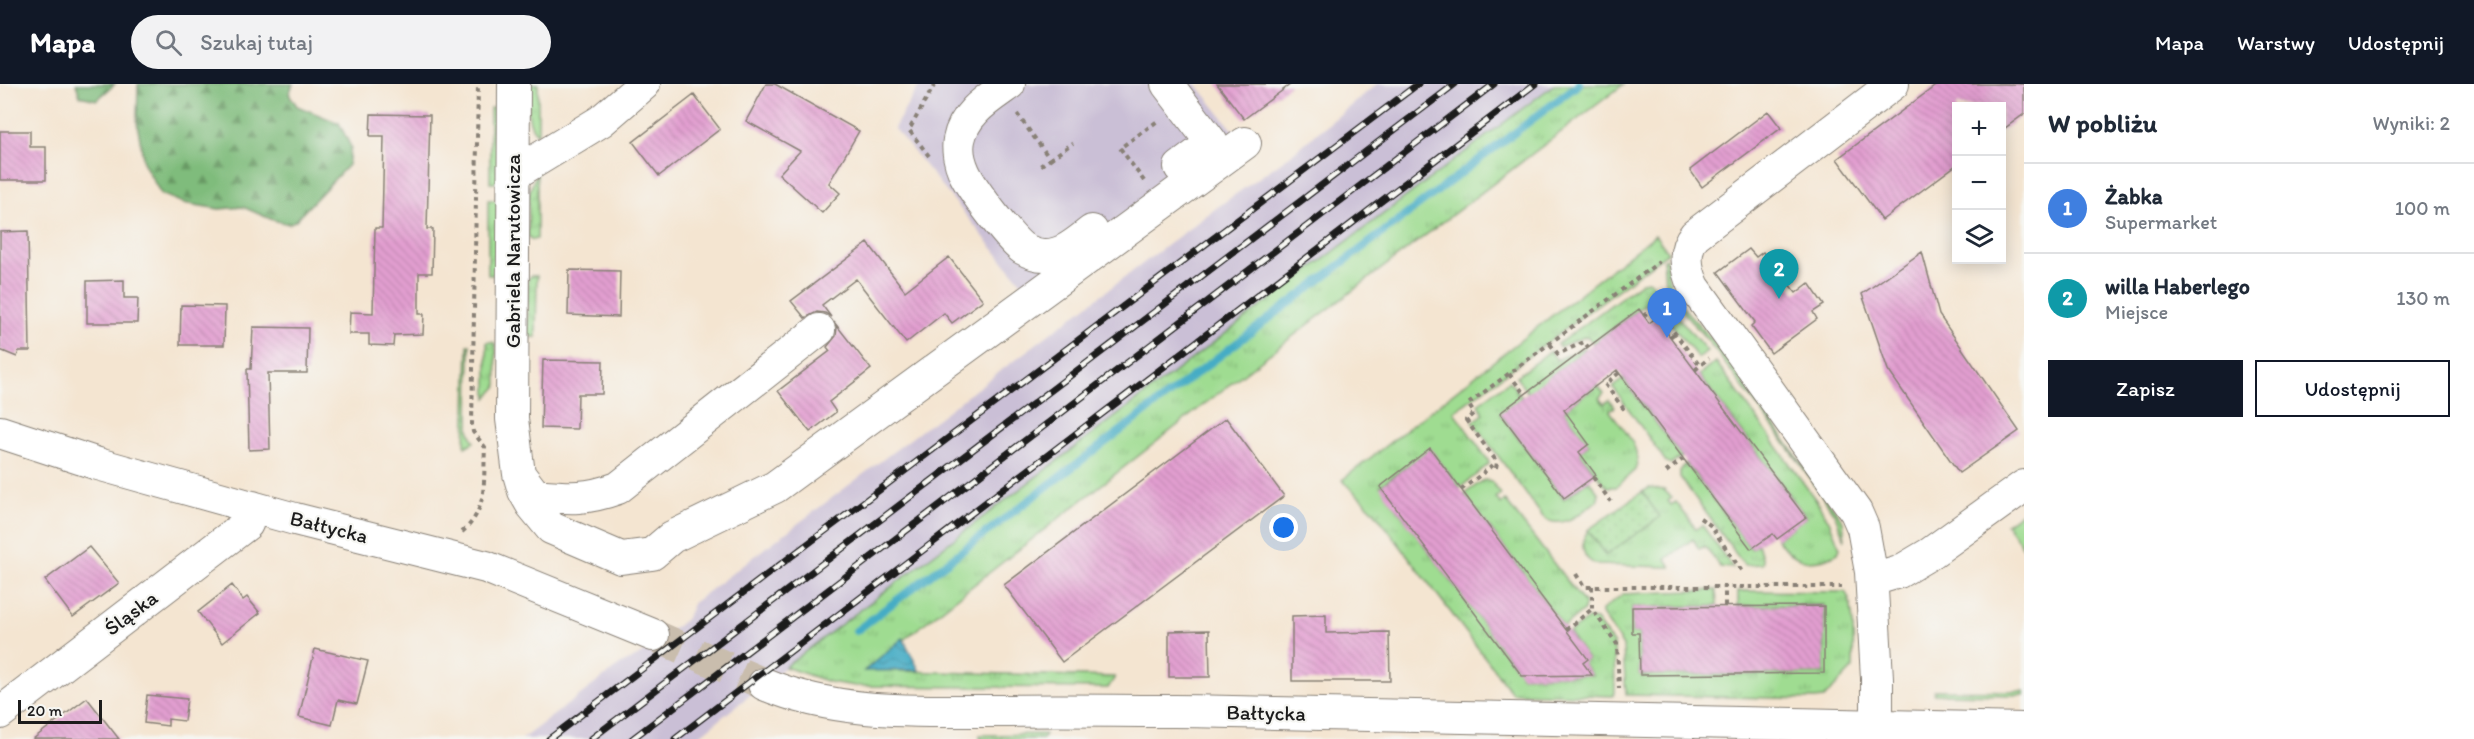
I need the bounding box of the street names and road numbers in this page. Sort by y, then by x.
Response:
street label: Gabriela Narutowicza [500,154,525,348]
street label: Bałtycka [288,505,371,548]
street label: Śląska [99,585,162,641]
street label: Bałtycka [1226,699,1306,726]

